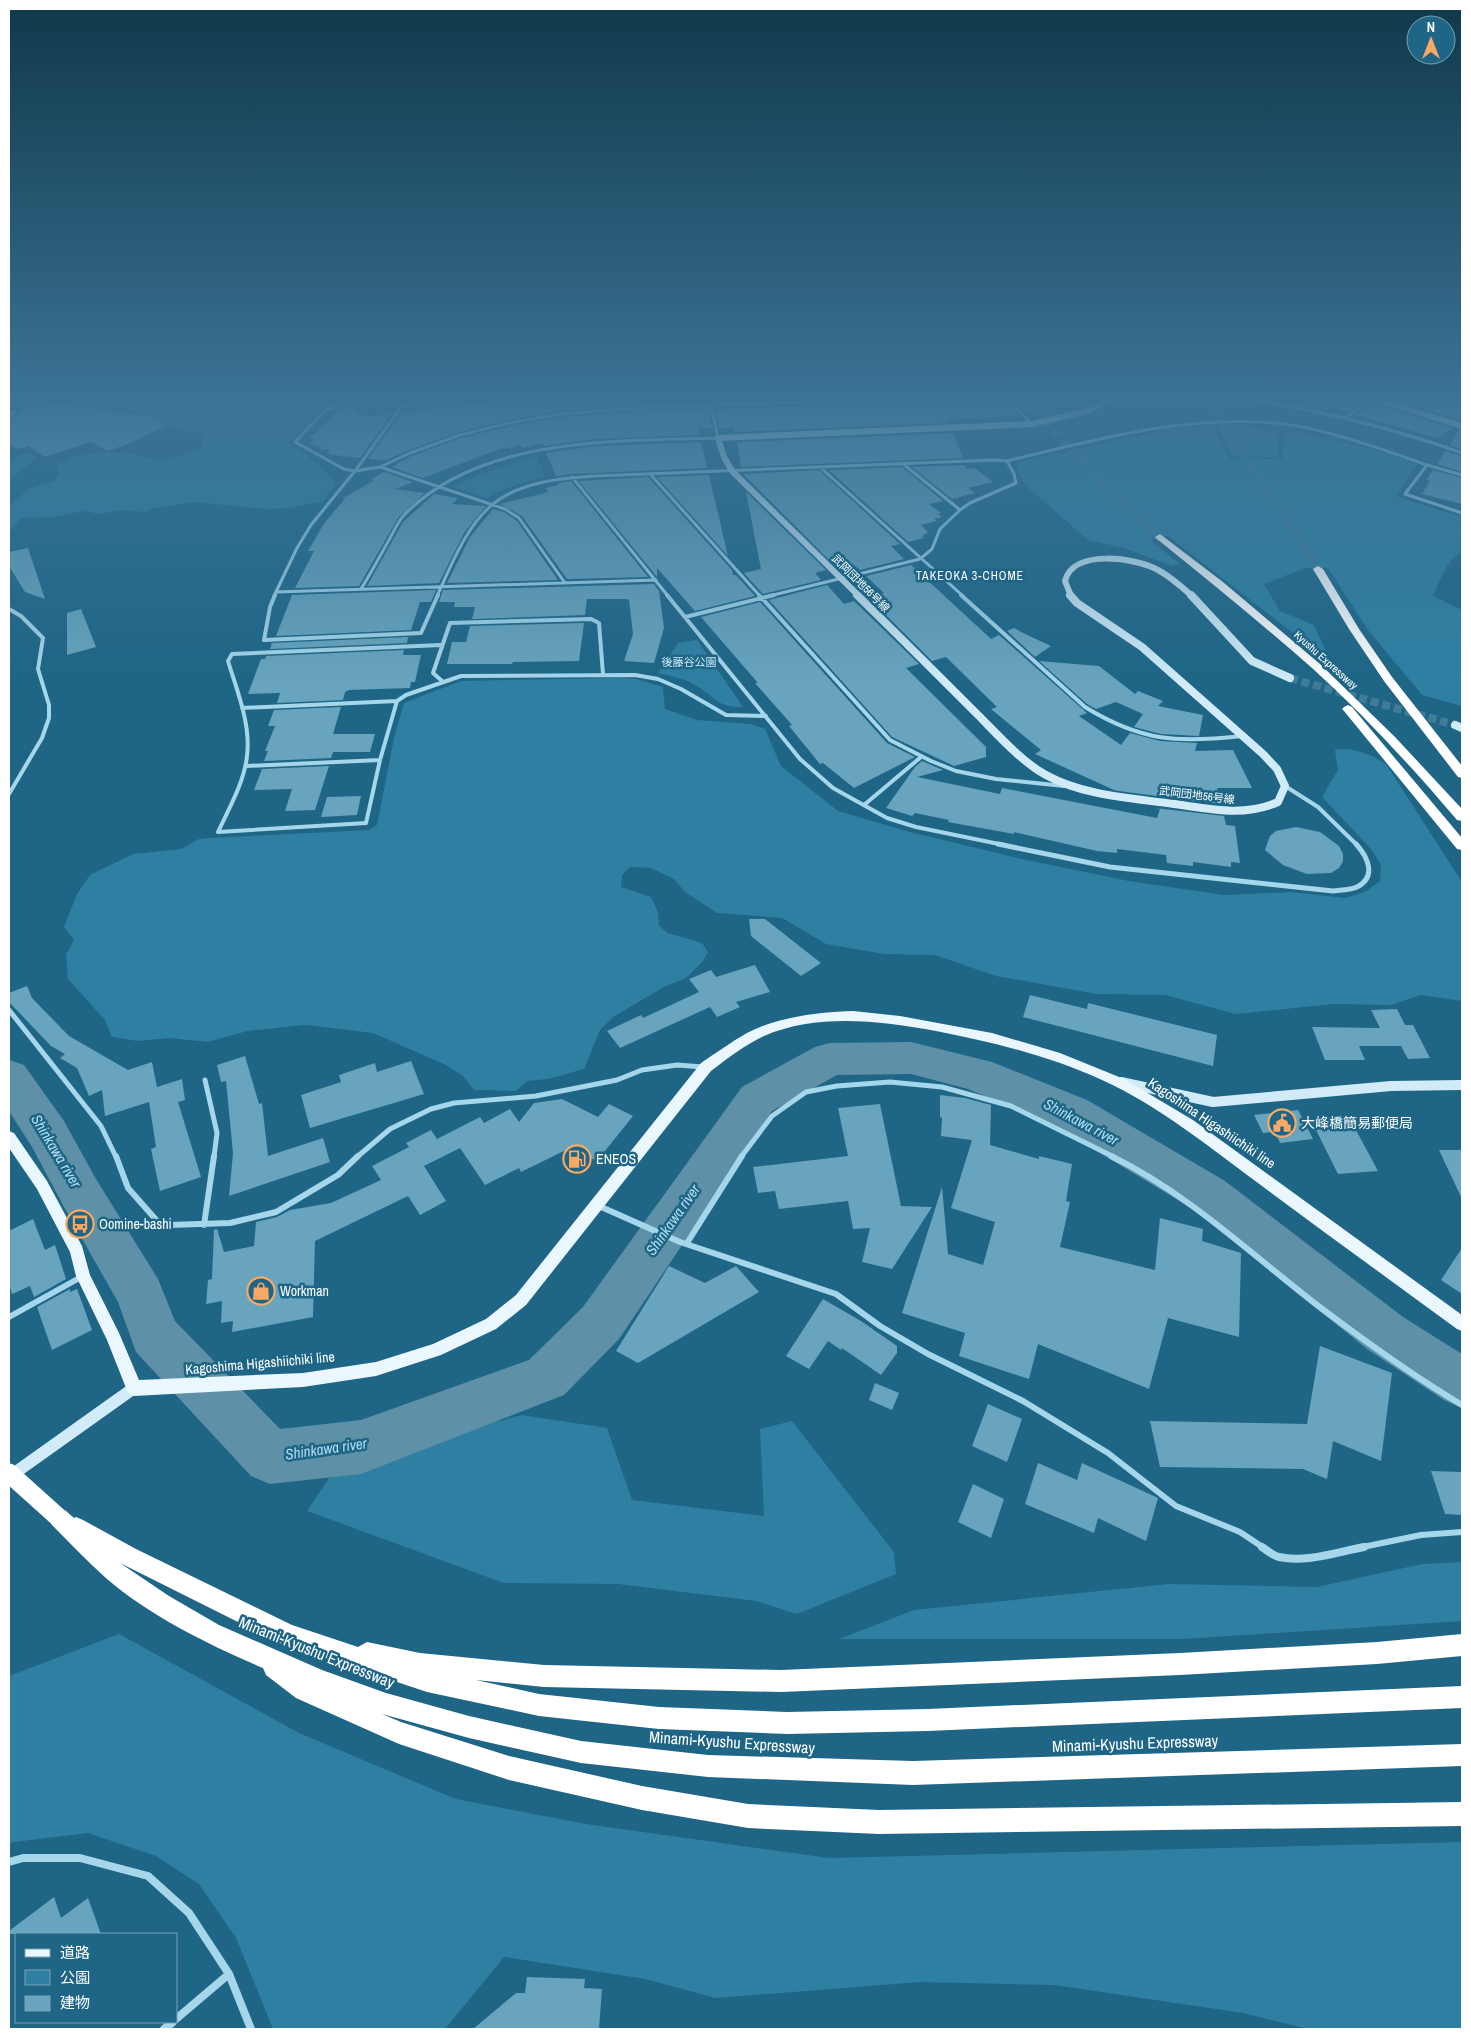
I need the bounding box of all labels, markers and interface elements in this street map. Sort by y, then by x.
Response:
north arrow [1406,15,1456,65]
text: N [1427,18,1435,36]
street label: 武岡団地56号線 [829,551,893,615]
district label: TAKEOKA 3-CHOME [916,568,1024,584]
street label: Kyushu Expressway [1291,628,1361,693]
park label: 後藤谷公園 [662,655,717,669]
street label: 武岡団地56号線 [1158,783,1236,807]
street label: Kagoshima Higashiichiki line [1145,1074,1279,1172]
water label: Shinkawa river [1040,1093,1123,1151]
public building icon: 大峰橋簡易郵便局 [1267,1108,1297,1138]
water label: Shinkawa river [26,1110,87,1192]
place label: 大峰橋簡易郵便局 [1301,1114,1413,1132]
fuel station icon: ENEOS [562,1144,592,1174]
place label: ENEOS [596,1150,637,1168]
water label: Shinkawa river [640,1179,705,1259]
bus stop icon: Oomine-bashi [65,1209,95,1239]
place label: Oomine-bashi [99,1215,172,1233]
shop icon: Workman [246,1276,276,1306]
place label: Workman [280,1282,329,1300]
street label: Kagoshima Higashiichiki line [185,1347,335,1379]
water label: Shinkawa river [284,1432,369,1465]
street label: Minami-Kyushu Expressway [236,1611,399,1693]
street label: Minami-Kyushu Expressway [648,1725,816,1759]
street label: Minami-Kyushu Expressway [1052,1729,1219,1757]
legend [15,1933,178,2023]
text: 道路 [60,1942,90,1963]
text: 公園 [60,1967,90,1988]
text: 建物 [60,1992,90,2013]

